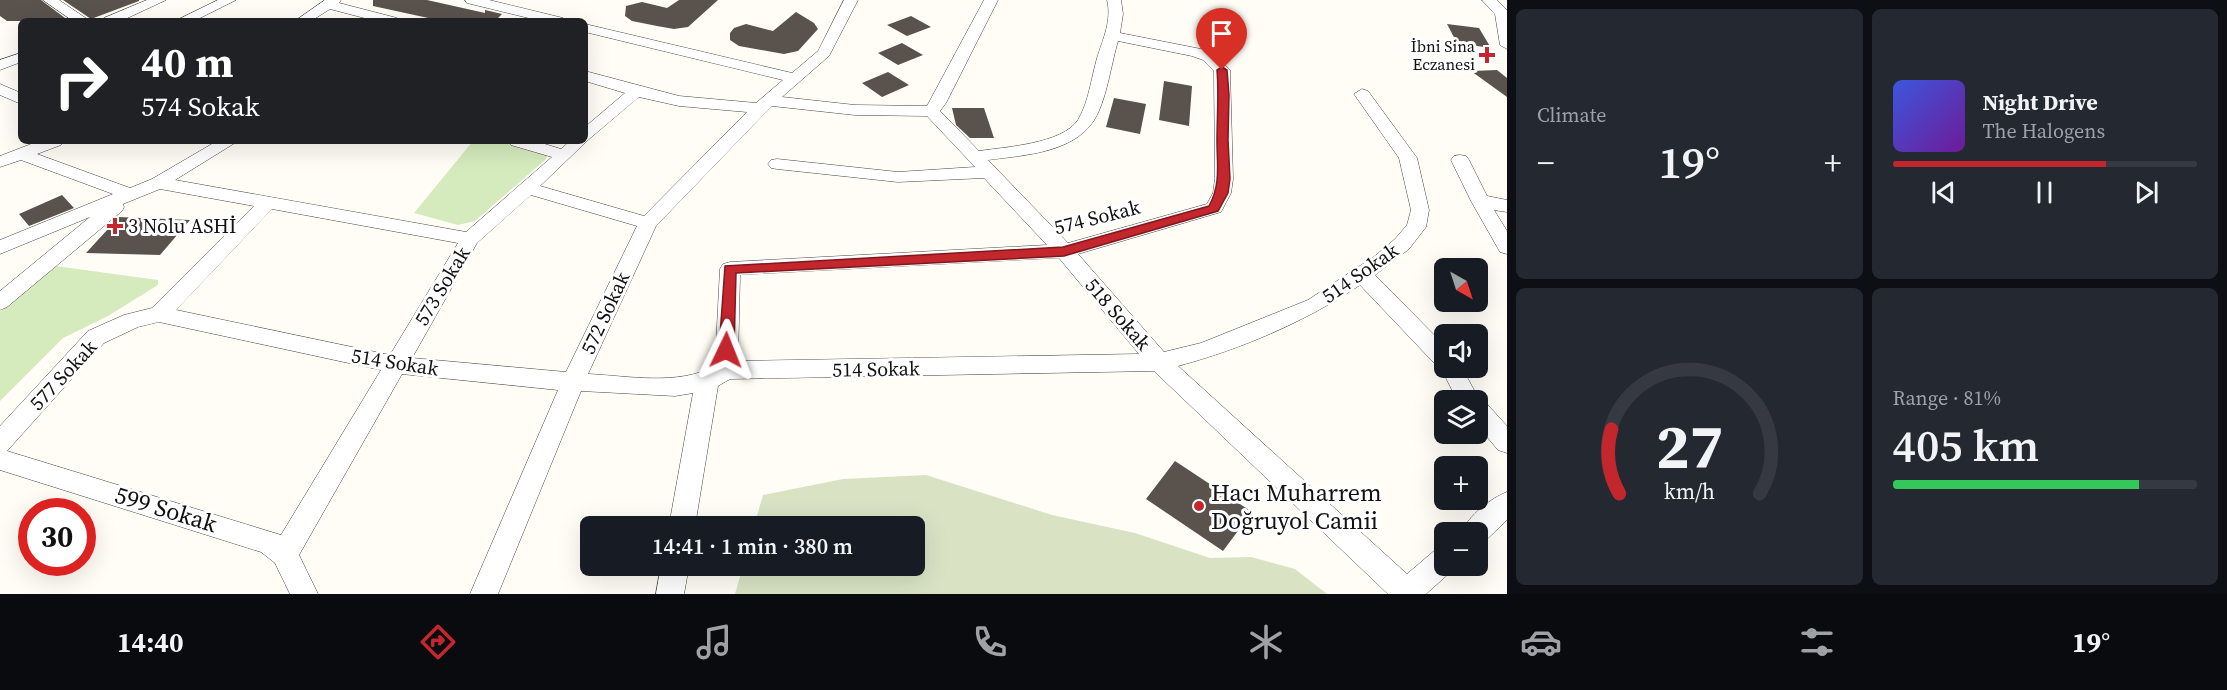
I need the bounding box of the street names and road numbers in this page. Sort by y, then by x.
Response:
street label: 574 Sokak [1051,193,1143,241]
street label: 514 Sokak [1316,236,1404,310]
street label: 573 Sokak [407,241,477,331]
street label: 572 Sokak [574,267,636,359]
street label: 518 Sokak [1079,272,1157,356]
street label: 577 Sokak [23,333,103,417]
street label: 514 Sokak [349,341,441,383]
street label: 514 Sokak [832,354,920,384]
street label: 599 Sokak [111,478,222,540]

